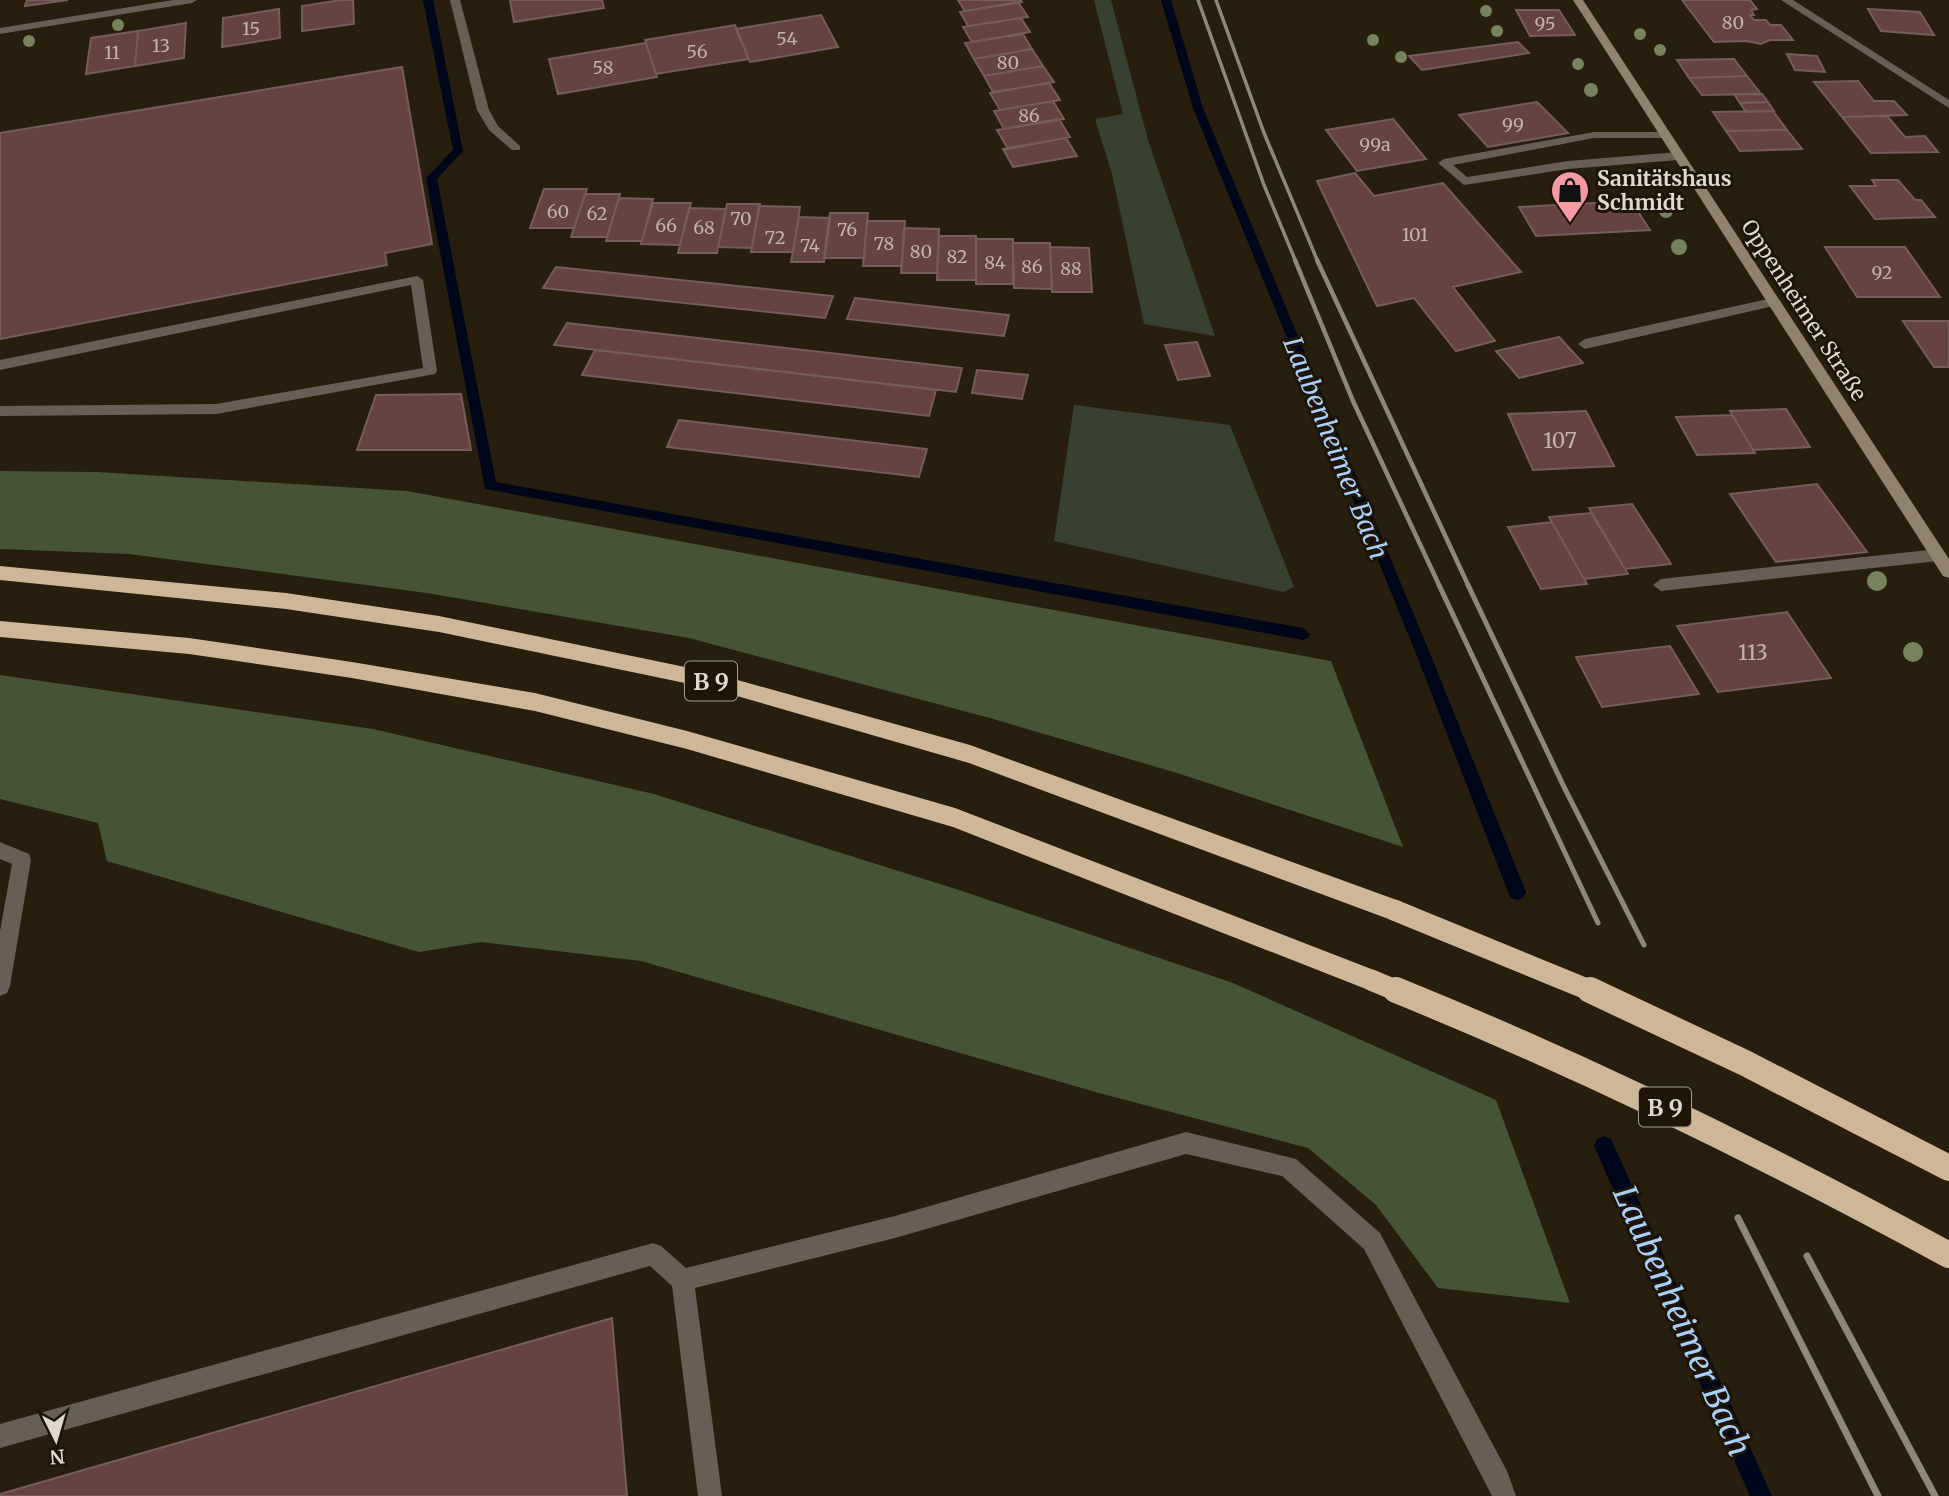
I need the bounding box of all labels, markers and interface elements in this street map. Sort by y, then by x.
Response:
house number: 80 [1722,11,1744,34]
house number: 95 [1535,12,1556,35]
house number: 15 [242,17,260,40]
house number: 54 [776,27,798,50]
house number: 13 [152,34,170,57]
house number: 56 [686,40,708,63]
house number: 11 [104,41,120,64]
house number: 80 [997,51,1019,74]
house number: 58 [593,56,613,79]
house number: 86 [1018,104,1040,127]
house number: 99 [1502,113,1524,136]
house number: 99a [1359,133,1391,156]
place label: Sanitätshaus Schmidt [1597,165,1732,216]
shop icon: Sanitätshaus Schmidt [1549,169,1591,224]
house number: 60 [547,200,569,223]
house number: 62 [587,202,607,225]
house number: 70 [730,207,752,230]
house number: 66 [655,214,677,237]
street label: Oppenheimer Straße [1735,214,1873,406]
house number: 68 [693,216,715,239]
house number: 76 [837,218,857,241]
house number: 101 [1402,223,1428,246]
house number: 72 [765,226,785,249]
house number: 78 [874,232,894,255]
house number: 74 [800,234,820,257]
house number: 80 [910,240,932,263]
house number: 82 [946,245,968,268]
house number: 84 [984,251,1006,274]
house number: 86 [1021,255,1043,278]
house number: 88 [1060,257,1082,280]
house number: 92 [1871,261,1893,284]
water label: Laubenheimer Bach [1276,332,1396,564]
house number: 107 [1543,427,1577,454]
house number: 113 [1738,639,1768,666]
road number: B 9 [685,662,737,701]
road number: B 9 [1639,1088,1691,1126]
water label: Laubenheimer Bach [1604,1180,1760,1462]
north arrow [21,1405,91,1475]
text: N [49,1444,66,1470]

